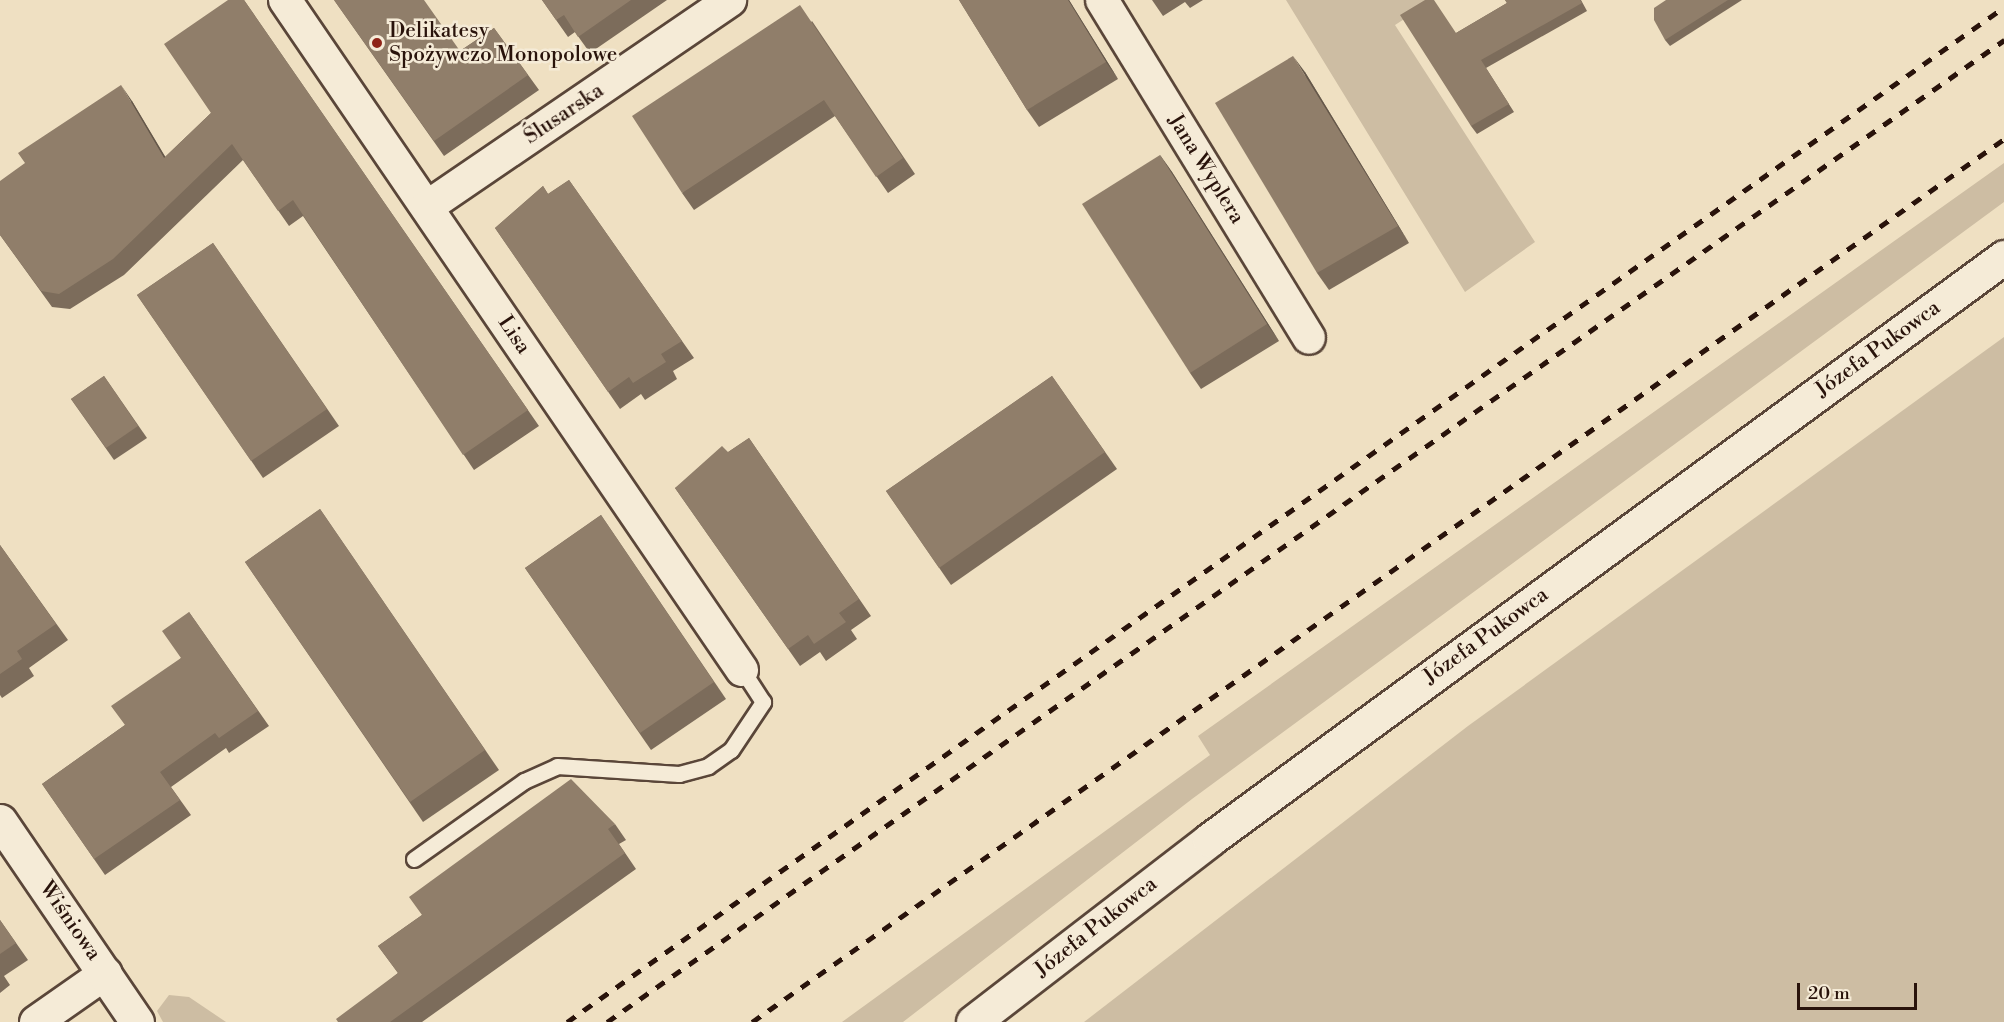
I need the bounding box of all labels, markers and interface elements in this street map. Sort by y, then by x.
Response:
place label: Delikatesy Spożywczo Monopolowe [389,18,617,68]
marker: Delikatesy Spożywczo Monopolowe [370,36,384,50]
street label: Ślusarska [519,78,609,150]
street label: Jana Wyplera [1162,110,1250,228]
street label: Józefa Pukowca [1811,295,1945,403]
street label: Lisa [492,311,536,359]
street label: Józefa Pukowca [1419,582,1553,690]
street label: Józefa Pukowca [1030,871,1162,983]
street label: Wiśniowa [34,877,106,965]
scale bar [1800,971,1920,1009]
text: 20 m [1808,982,1850,1005]

